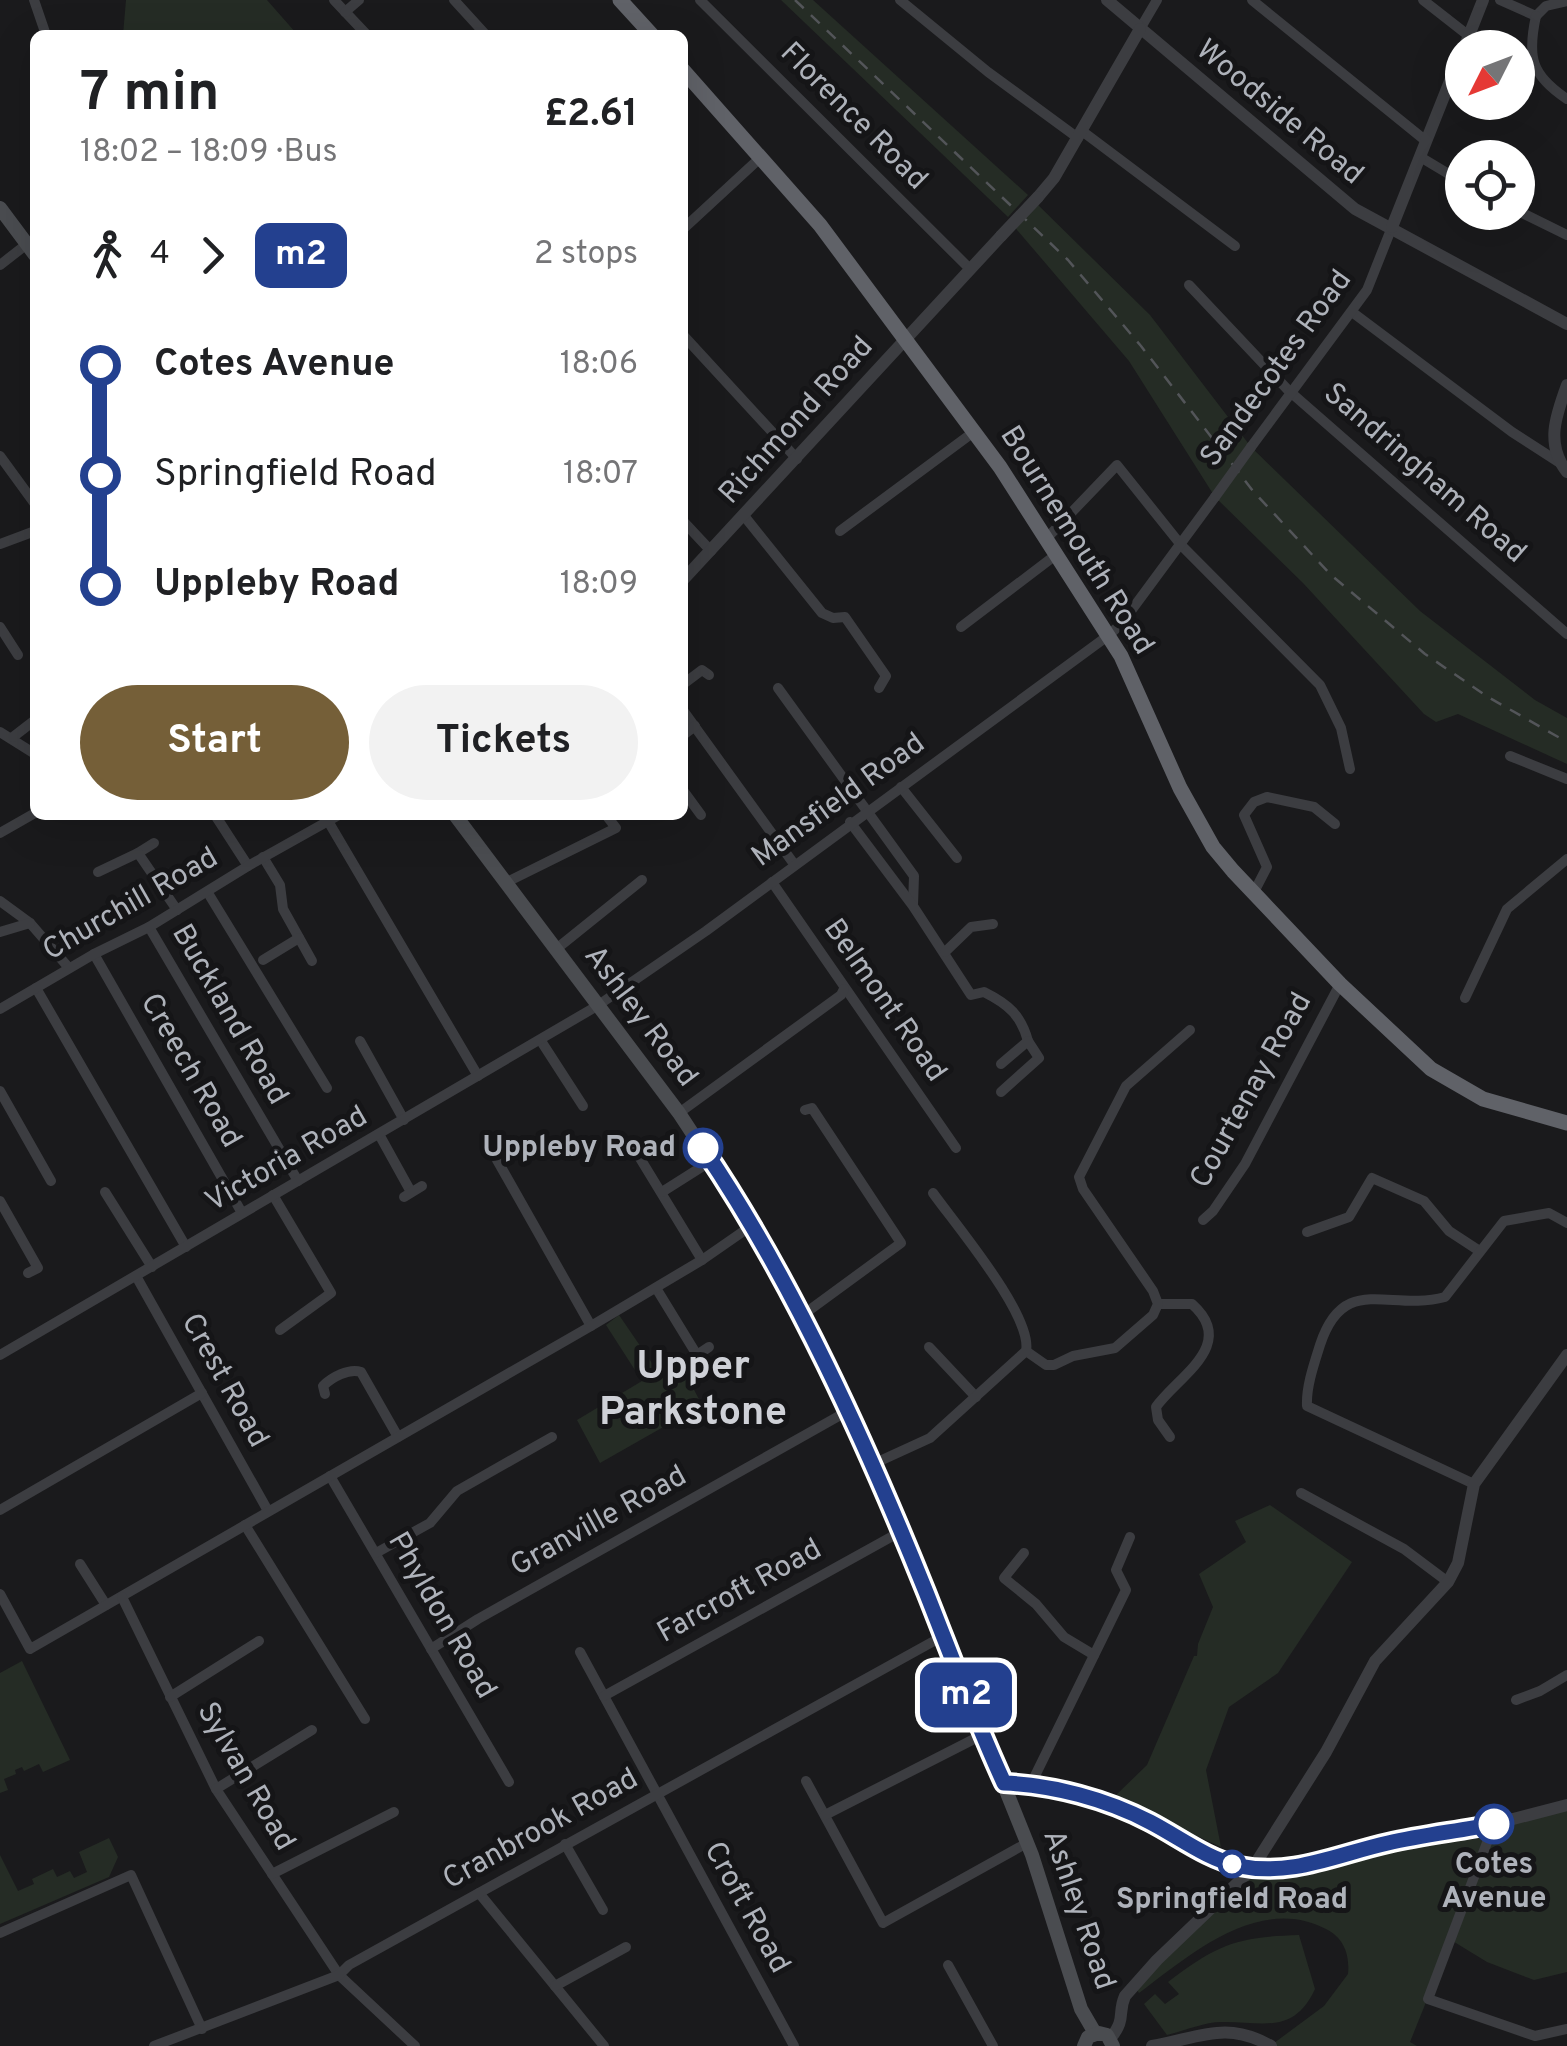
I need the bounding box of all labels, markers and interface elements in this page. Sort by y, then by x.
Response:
north arrow [1445,30,1535,120]
map controls [1445,30,1535,230]
street label: Woodside Road [1188,32,1370,194]
street label: Florence Road [771,35,935,199]
text: 7 min [80,60,220,130]
text: £2.61 [544,91,638,140]
text: 18:02 – 18:09 · Bus [80,133,338,173]
button: locate [1445,140,1535,230]
icon: walk [80,228,135,283]
icon: forward [185,228,240,283]
text: m2 [275,233,327,277]
text: 4 [150,235,170,275]
text: 2 stops [534,235,638,275]
street label: Sandecotes Road [1193,263,1361,475]
street label: Richmond Road [712,329,882,513]
text: Cotes Avenue [154,341,394,390]
text: 18:06 [560,345,638,385]
street label: Sandringham Road [1315,376,1533,572]
street label: Bournemouth Road [991,420,1161,662]
text: Springfield Road [154,451,437,500]
text: 18:07 [563,455,638,495]
text: Uppleby Road [154,561,399,610]
text: 18:09 [560,565,638,605]
button: Start [80,685,349,800]
button: Tickets [369,685,638,800]
street label: Mansfield Road [745,726,933,876]
street label: Churchill Road [37,840,225,970]
street label: Belmont Road [814,912,954,1090]
street label: Buckland Road [162,918,296,1112]
street label: Ashley Road [575,939,705,1095]
street label: Creech Road [131,987,249,1155]
street label: Courtenay Road [1183,987,1321,1195]
street label: Victoria Road [199,1099,375,1221]
marker: Uppleby Road [684,1129,722,1167]
place label: Uppleby Road [482,1130,676,1167]
street label: Crest Road [172,1307,276,1455]
district label: Upper Parkstone [599,1343,787,1439]
street label: Granville Road [504,1458,694,1586]
street label: Phyldon Road [378,1526,504,1706]
street label: Farcroft Road [651,1532,829,1652]
line badge: m2 [921,1662,1011,1728]
text: m2 [940,1673,992,1717]
street label: Sylvan Road [188,1696,302,1858]
street label: Cranbrook Road [437,1761,645,1899]
marker: Cotes Avenue [1475,1805,1513,1843]
street label: Ashley Road [1033,1825,1123,1995]
street label: Croft Road [695,1836,797,1980]
place label: Cotes Avenue [1442,1847,1546,1918]
marker: Springfield Road [1219,1851,1245,1877]
place label: Springfield Road [1116,1882,1348,1919]

